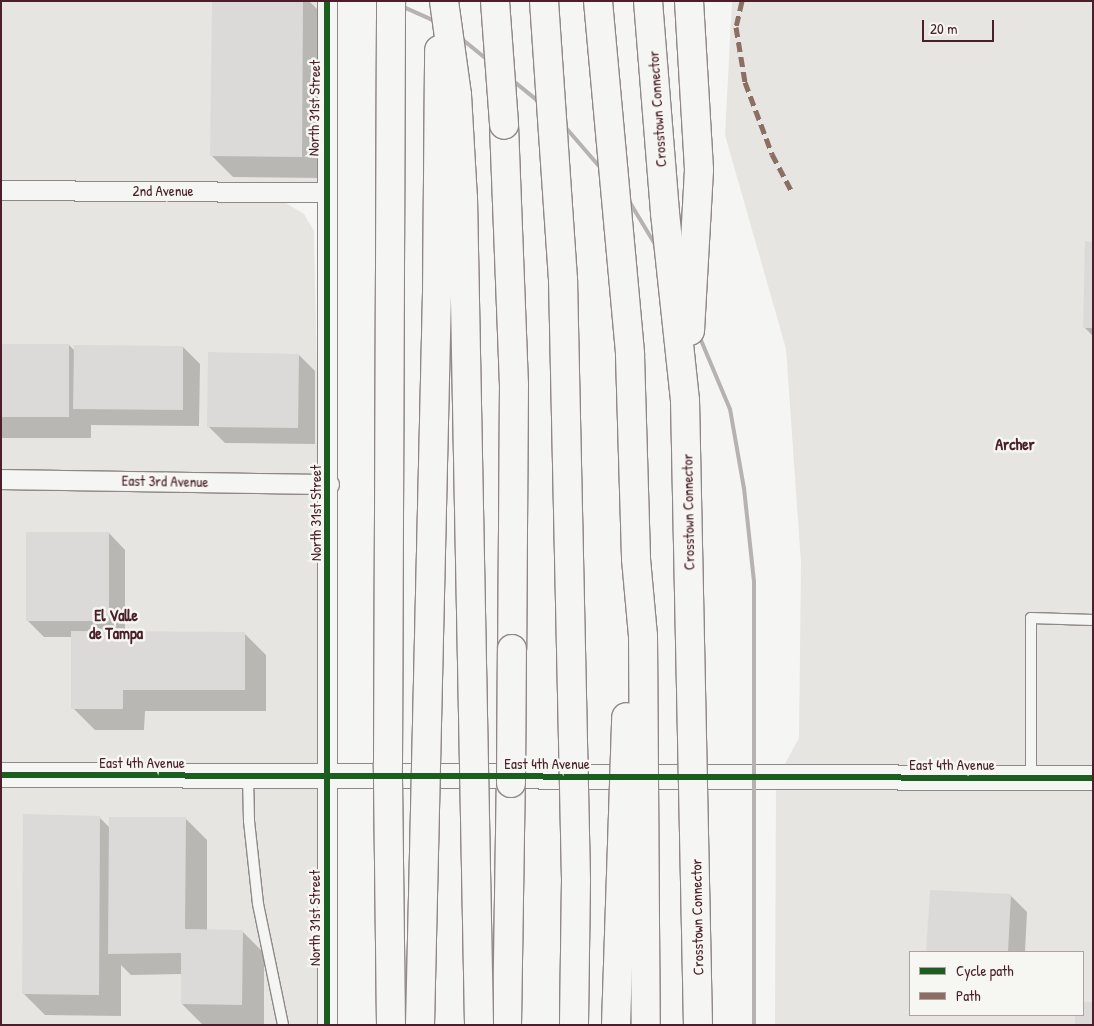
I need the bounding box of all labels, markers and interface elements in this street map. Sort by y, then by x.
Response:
scale bar [924,10,996,42]
text: 20 m [930,18,957,39]
street label: Crosstown Connector [644,50,670,168]
street label: North 31st Street [304,60,324,156]
street label: 2nd Avenue [132,182,194,200]
district label: Archer [995,434,1035,454]
street label: Crosstown Connector [678,454,698,570]
street label: North 31st Street [307,465,325,561]
street label: East 3rd Avenue [121,471,209,491]
district label: El Valle de Tampa [89,605,143,643]
street label: East 4th Avenue [99,754,185,772]
street label: East 4th Avenue [504,755,590,773]
street label: East 4th Avenue [909,756,995,774]
street label: Crosstown Connector [687,859,707,975]
street label: North 31st Street [306,870,324,966]
legend [909,951,1084,1016]
text: Cycle path [956,960,1014,981]
text: Path [956,985,981,1006]

